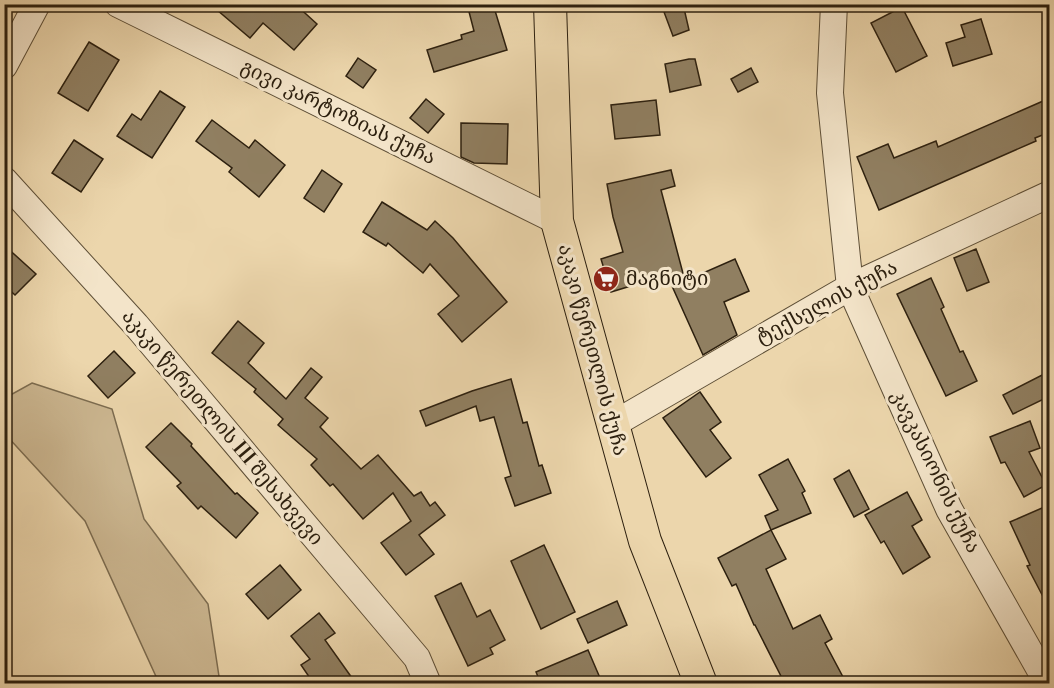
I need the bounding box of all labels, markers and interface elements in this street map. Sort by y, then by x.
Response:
street label: გივი კარტოზიას ქუჩა [236,55,440,171]
street label: აკაკი წერეთლის ქუჩა [552,241,632,459]
street label: ტექსელის ქუჩა [752,255,902,351]
supermarket icon: მაგნიტი [591,264,621,294]
place label: მაგნიტი [626,267,708,292]
street label: აკაკი წერეთლის III შესახვევი [116,305,328,551]
street label: კავკასიონის ქუჩა [885,386,985,558]

